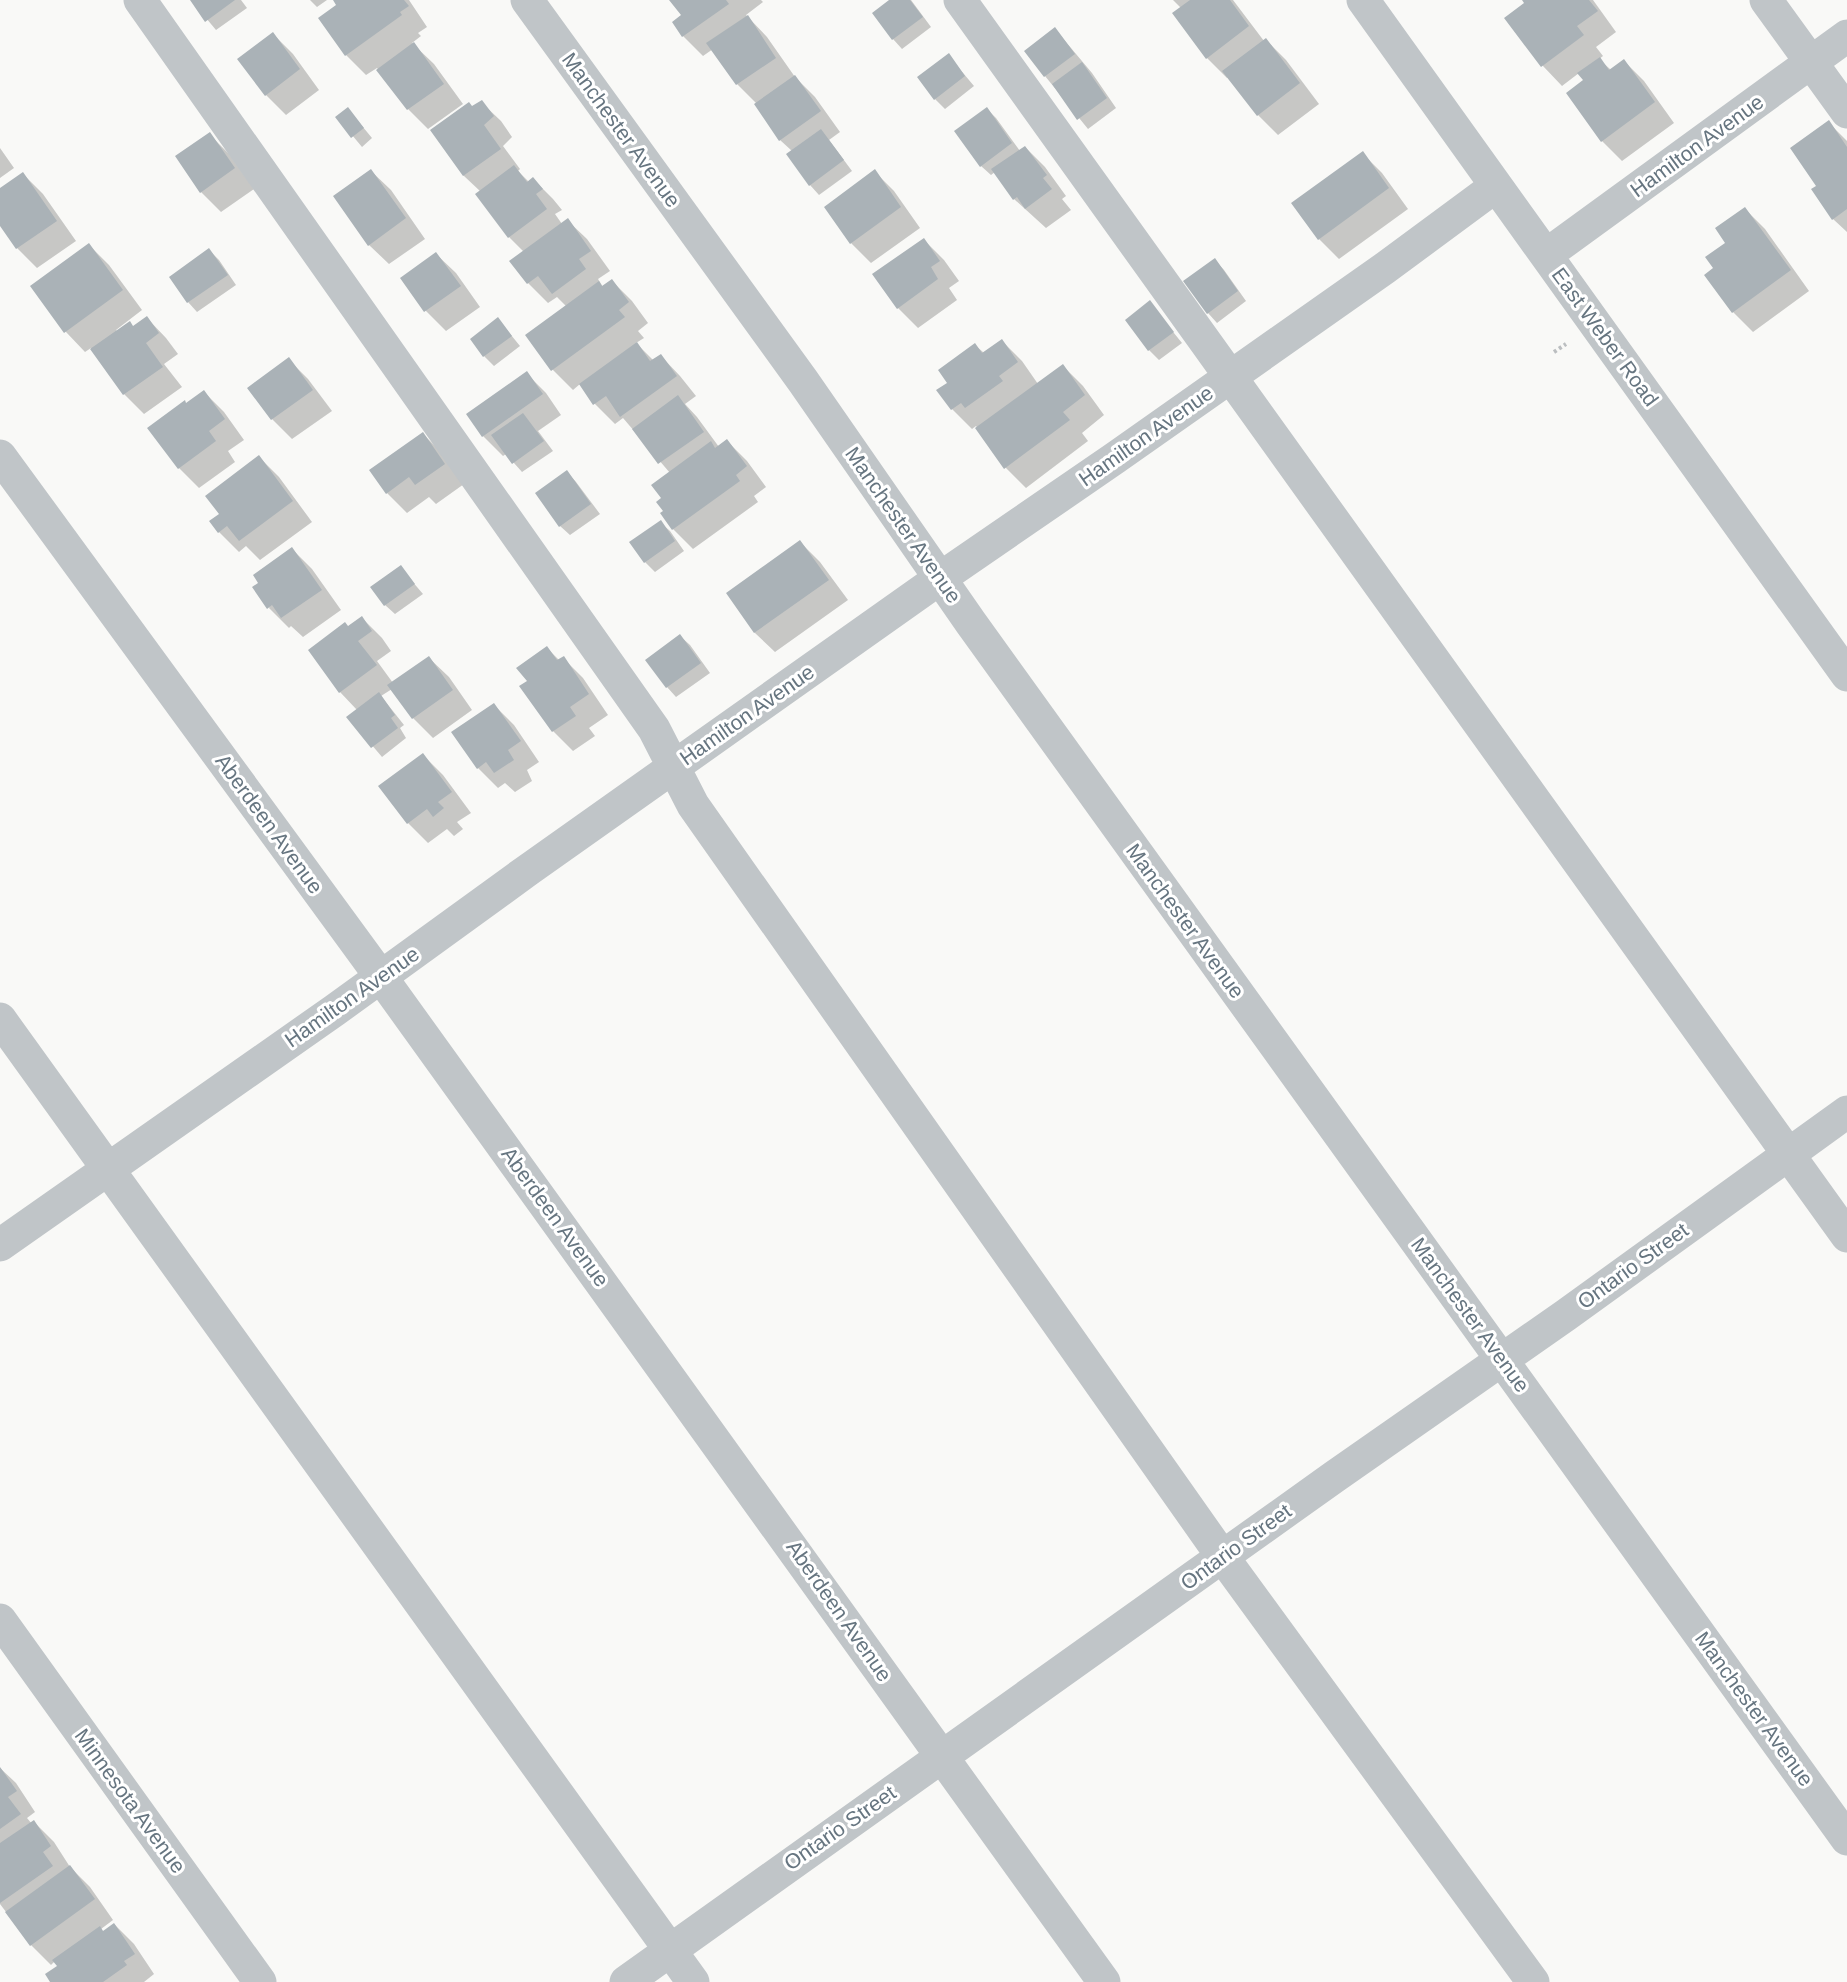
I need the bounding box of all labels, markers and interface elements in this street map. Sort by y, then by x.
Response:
street label: Manchester Avenue [558,48,685,211]
street label: Hamilton Avenue [1626,90,1768,201]
street label: East Weber Road [1547,263,1663,410]
street label: Hamilton Avenue [1074,381,1217,490]
street label: Manchester Avenue [841,442,966,607]
street label: Hamilton Avenue [675,660,818,769]
street label: Aberdeen Avenue [211,750,328,898]
street label: Manchester Avenue [1122,839,1249,1002]
street label: Hamilton Avenue [280,942,423,1051]
street label: Aberdeen Avenue [497,1143,614,1291]
street label: Ontario Street [1573,1218,1692,1313]
street label: Manchester Avenue [1407,1233,1534,1396]
street label: Ontario Street [1176,1499,1295,1594]
street label: Aberdeen Avenue [782,1536,897,1686]
street label: Manchester Avenue [1691,1627,1818,1790]
street label: Minnesota Avenue [70,1724,190,1877]
street label: Ontario Street [780,1781,900,1875]

